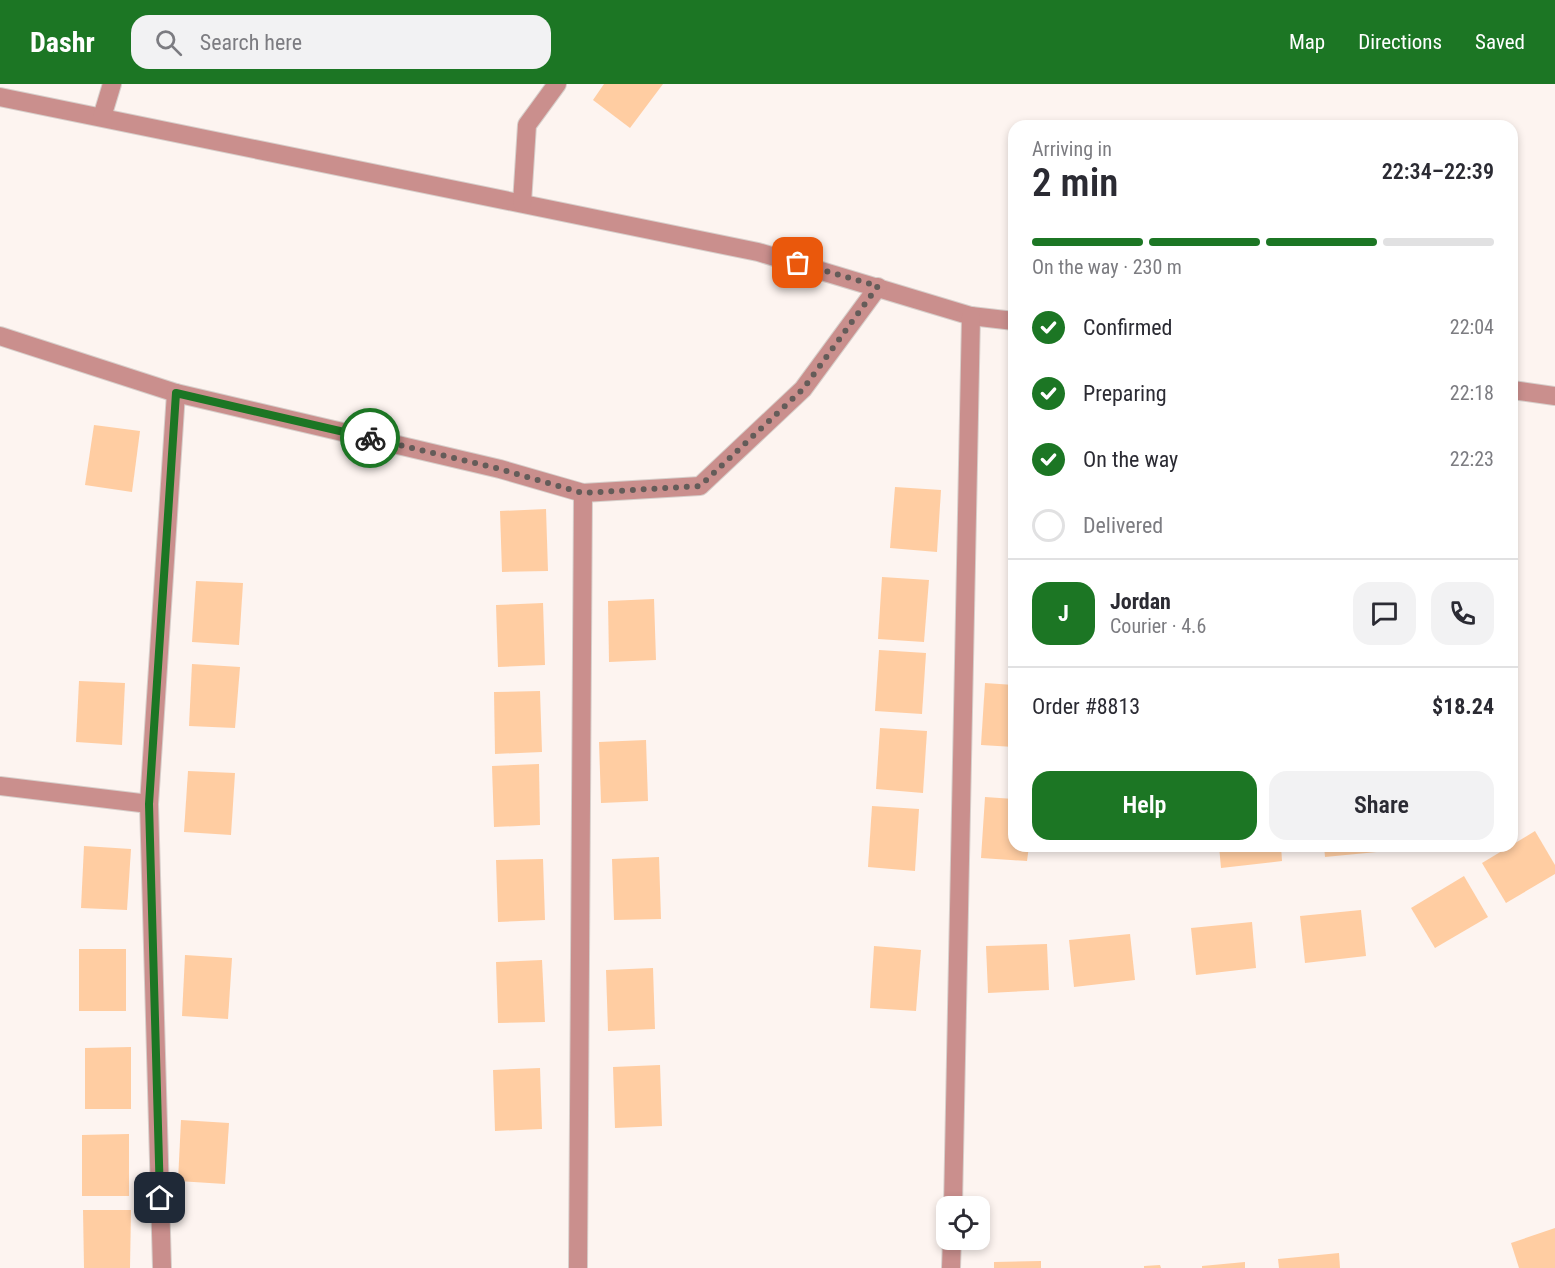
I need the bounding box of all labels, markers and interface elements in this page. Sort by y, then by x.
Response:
search box [131,15,551,69]
text: Dashr [30,26,95,59]
icon: search [152,26,185,59]
text: Search here [200,30,302,55]
text: Map [1289,30,1325,54]
text: Directions [1358,30,1442,54]
text: Saved [1475,30,1525,54]
text: Arriving in [1032,137,1112,161]
text: 22:34–22:39 [1382,159,1494,184]
text: 2 min [1032,160,1118,206]
pin [772,237,823,288]
icon: bag [781,246,814,279]
text: On the way · 230 m [1032,255,1182,279]
icon: check [1032,311,1065,344]
text: Confirmed [1083,315,1172,340]
text: 22:04 [1450,315,1494,339]
icon: check [1032,377,1065,410]
text: Preparing [1083,381,1167,406]
text: 22:18 [1450,381,1494,405]
courier [340,408,400,468]
icon: bike [354,422,387,455]
icon: check [1032,443,1065,476]
text: On the way [1083,447,1178,472]
text: 22:23 [1450,447,1494,471]
text: Delivered [1083,513,1163,538]
button: chat [1353,582,1416,645]
button: phone [1431,582,1494,645]
text: Jordan [1110,589,1171,614]
text: J [1058,601,1069,626]
text: Courier · 4.6 [1110,614,1206,638]
text: Order #8813 [1032,694,1140,719]
text: $18.24 [1432,694,1494,719]
button: Help [1032,771,1257,840]
button: Share [1269,771,1494,840]
pin [134,1172,185,1223]
icon: home [143,1181,176,1214]
map controls [936,1196,990,1250]
button: locate [936,1196,990,1250]

